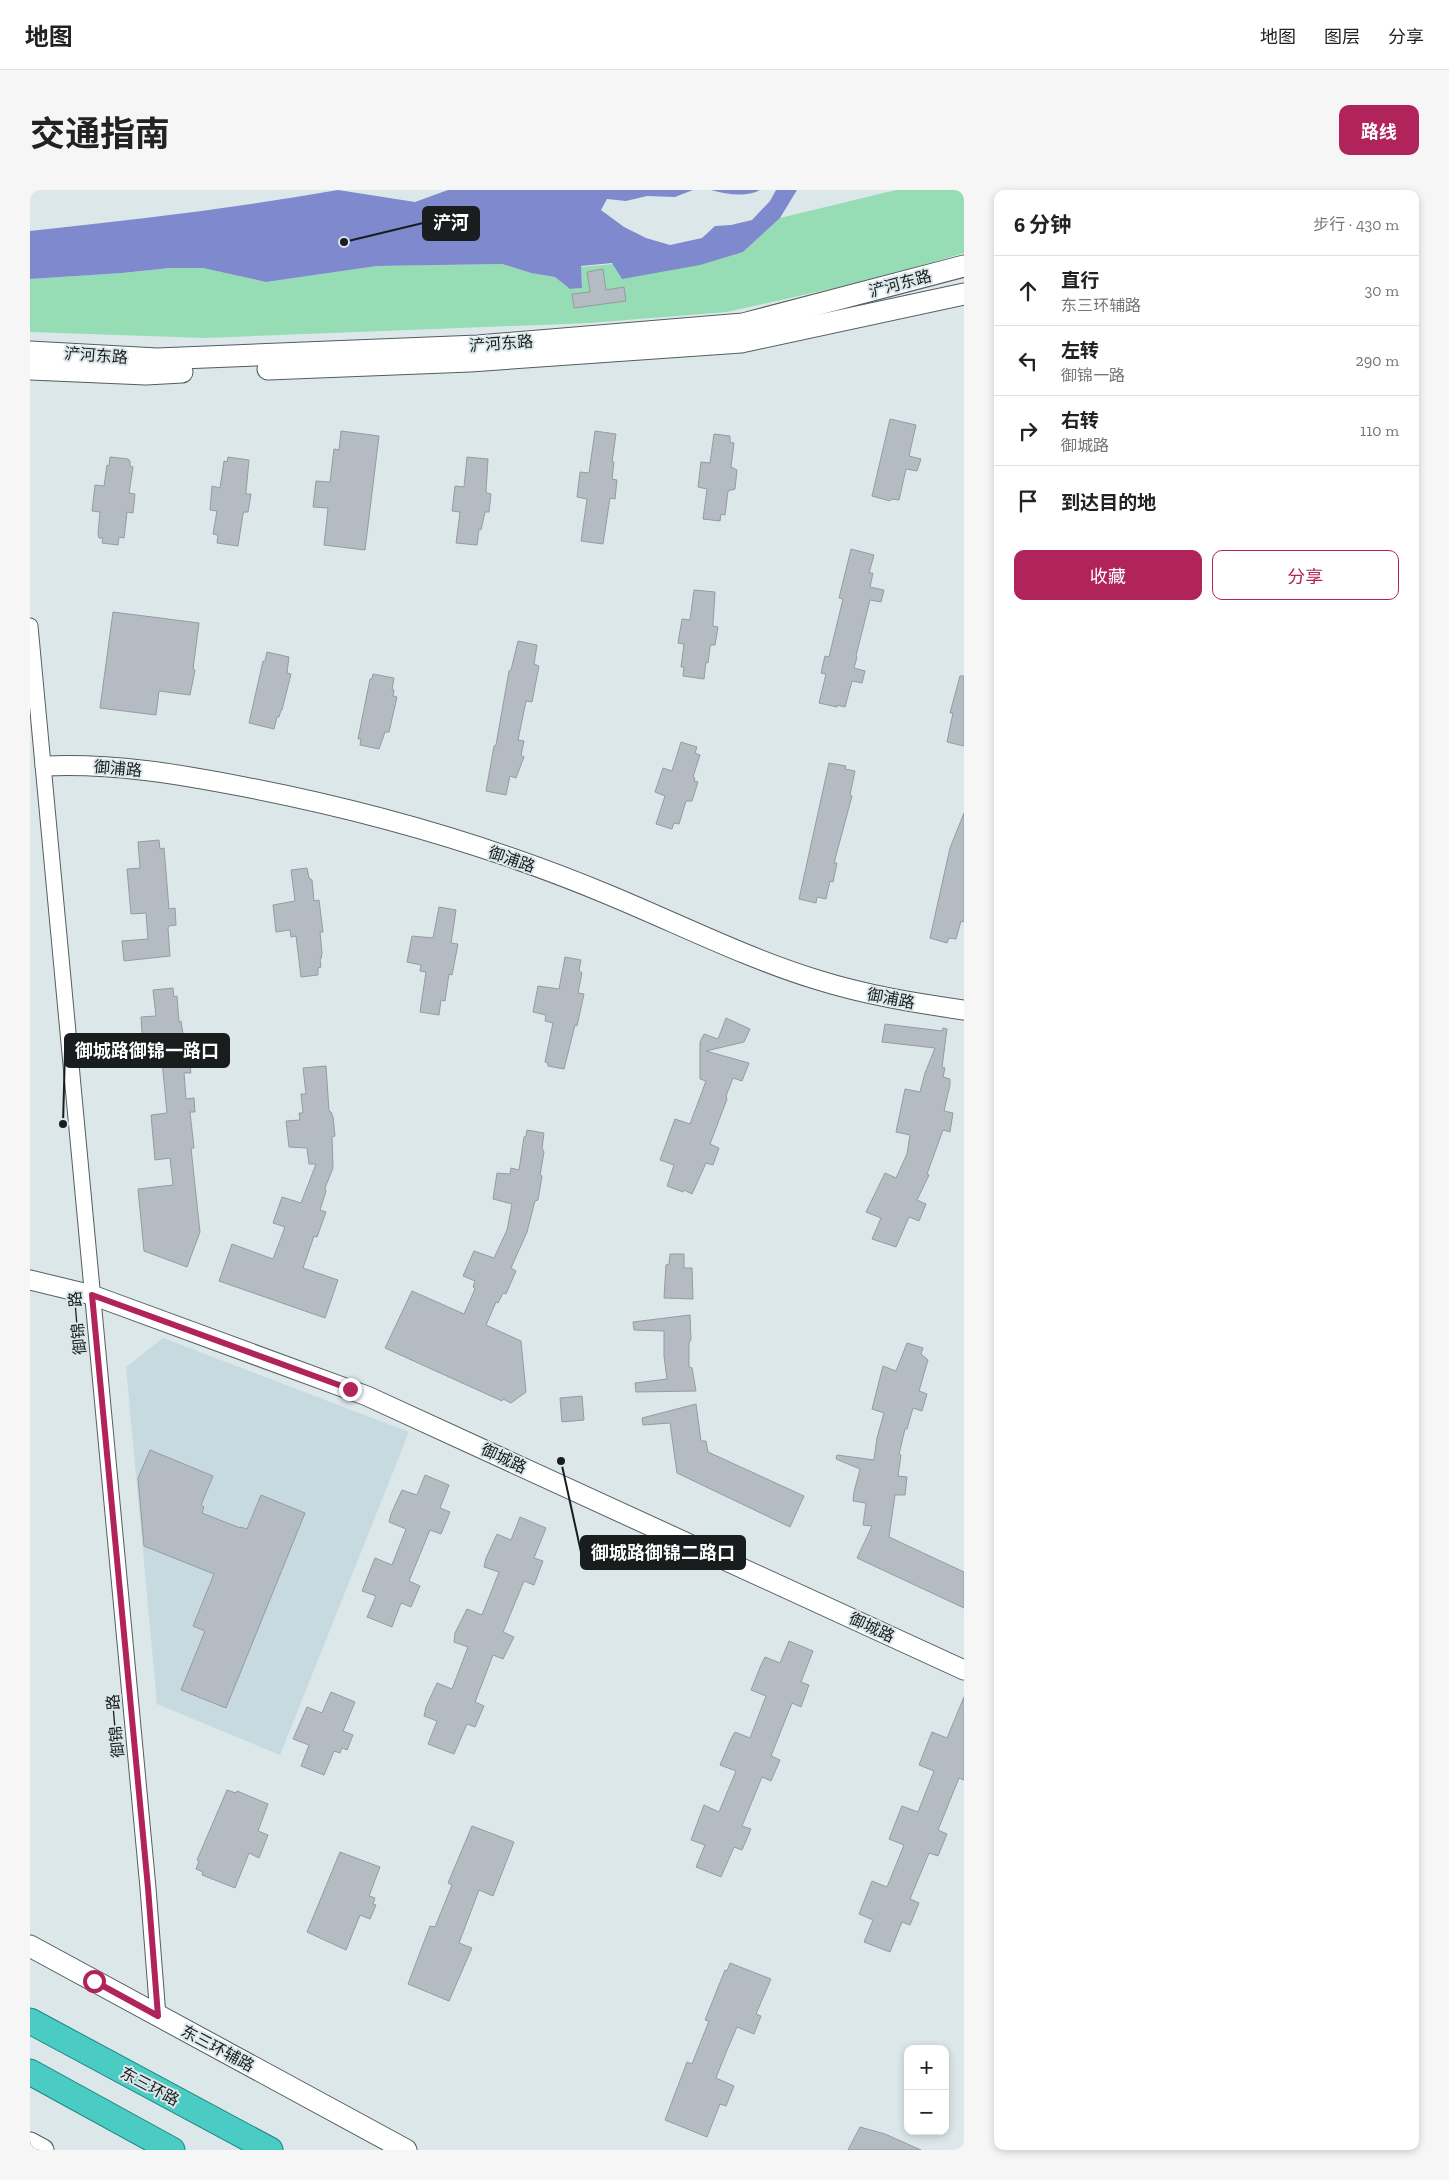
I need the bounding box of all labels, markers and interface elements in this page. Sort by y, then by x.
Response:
text: 地图 [25,22,73,51]
text: 地图 [1260,26,1296,48]
text: 图层 [1324,26,1360,48]
text: 分享 [1388,26,1424,48]
button: 路线 [1339,105,1419,155]
text: 交通指南 [30,113,170,155]
callout: 浐河 [423,207,479,240]
text: 浐河 [433,212,469,234]
text: 6 分钟 [1014,212,1071,237]
text: 步行 · 430 m [1313,215,1399,234]
street label: 浐河东路 [867,266,934,301]
text: 直行 [1061,269,1099,292]
icon: ahead [1014,277,1042,305]
text: 30 m [1365,281,1399,300]
text: 东三环辅路 [1061,296,1141,315]
street label: 浐河东路 [468,332,534,355]
text: 左转 [1061,339,1099,362]
street label: 浐河东路 [63,344,129,367]
icon: left [1014,347,1042,375]
text: 290 m [1356,351,1399,370]
text: 御锦一路 [1061,366,1125,385]
text: 右转 [1061,409,1099,432]
icon: right [1014,417,1042,445]
text: 110 m [1360,421,1399,440]
text: 御城路 [1061,436,1109,455]
icon: arrive [1014,487,1042,515]
text: 到达目的地 [1061,491,1156,514]
button: 收藏 [1014,550,1202,600]
button: 分享 [1212,550,1399,600]
street label: 御浦路 [93,757,143,780]
street label: 御浦路 [486,843,538,876]
street label: 御浦路 [866,985,916,1012]
callout: 御城路御锦一路口 [65,1034,229,1067]
text: 御城路御锦一路口 [74,1040,219,1062]
street label: 御锦一路 [65,1290,90,1356]
route end [339,1378,362,1401]
street label: 御城路 [478,1440,530,1477]
callout: 御城路御锦二路口 [581,1536,745,1569]
text: 御城路御锦二路口 [590,1542,735,1564]
street label: 御城路 [846,1609,898,1646]
street label: 御锦一路 [103,1693,128,1759]
route start [83,1970,106,1993]
street label: 东三环辅路 [178,2021,258,2076]
map controls [904,2045,949,2135]
button: + [904,2045,949,2090]
street label: 东三环路 [117,2063,182,2110]
button: − [904,2090,949,2135]

